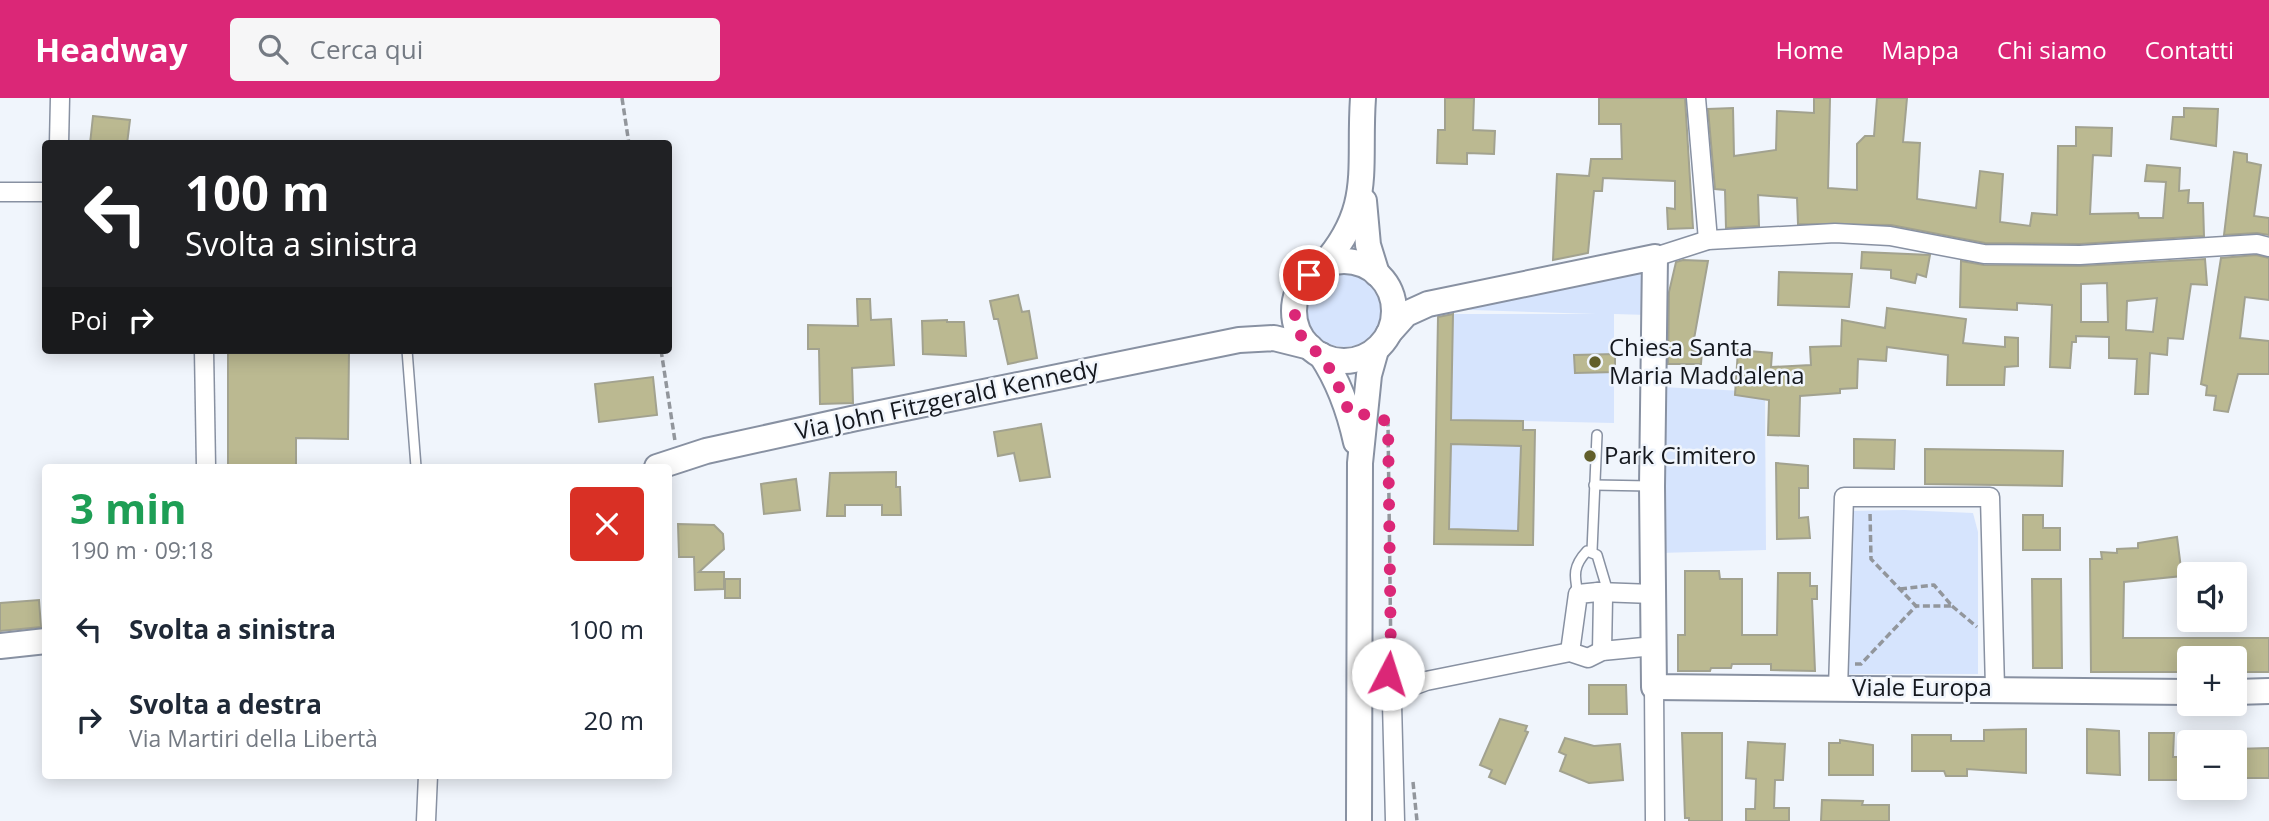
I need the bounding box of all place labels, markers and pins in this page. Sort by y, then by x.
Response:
pin [1279,245,1339,305]
place label: Chiesa Santa Maria Maddalena [1609,330,1805,391]
marker: Chiesa Santa Maria Maddalena [1587,354,1603,370]
place label: Park Cimitero [1604,438,1756,471]
marker: Park Cimitero [1582,448,1598,464]

